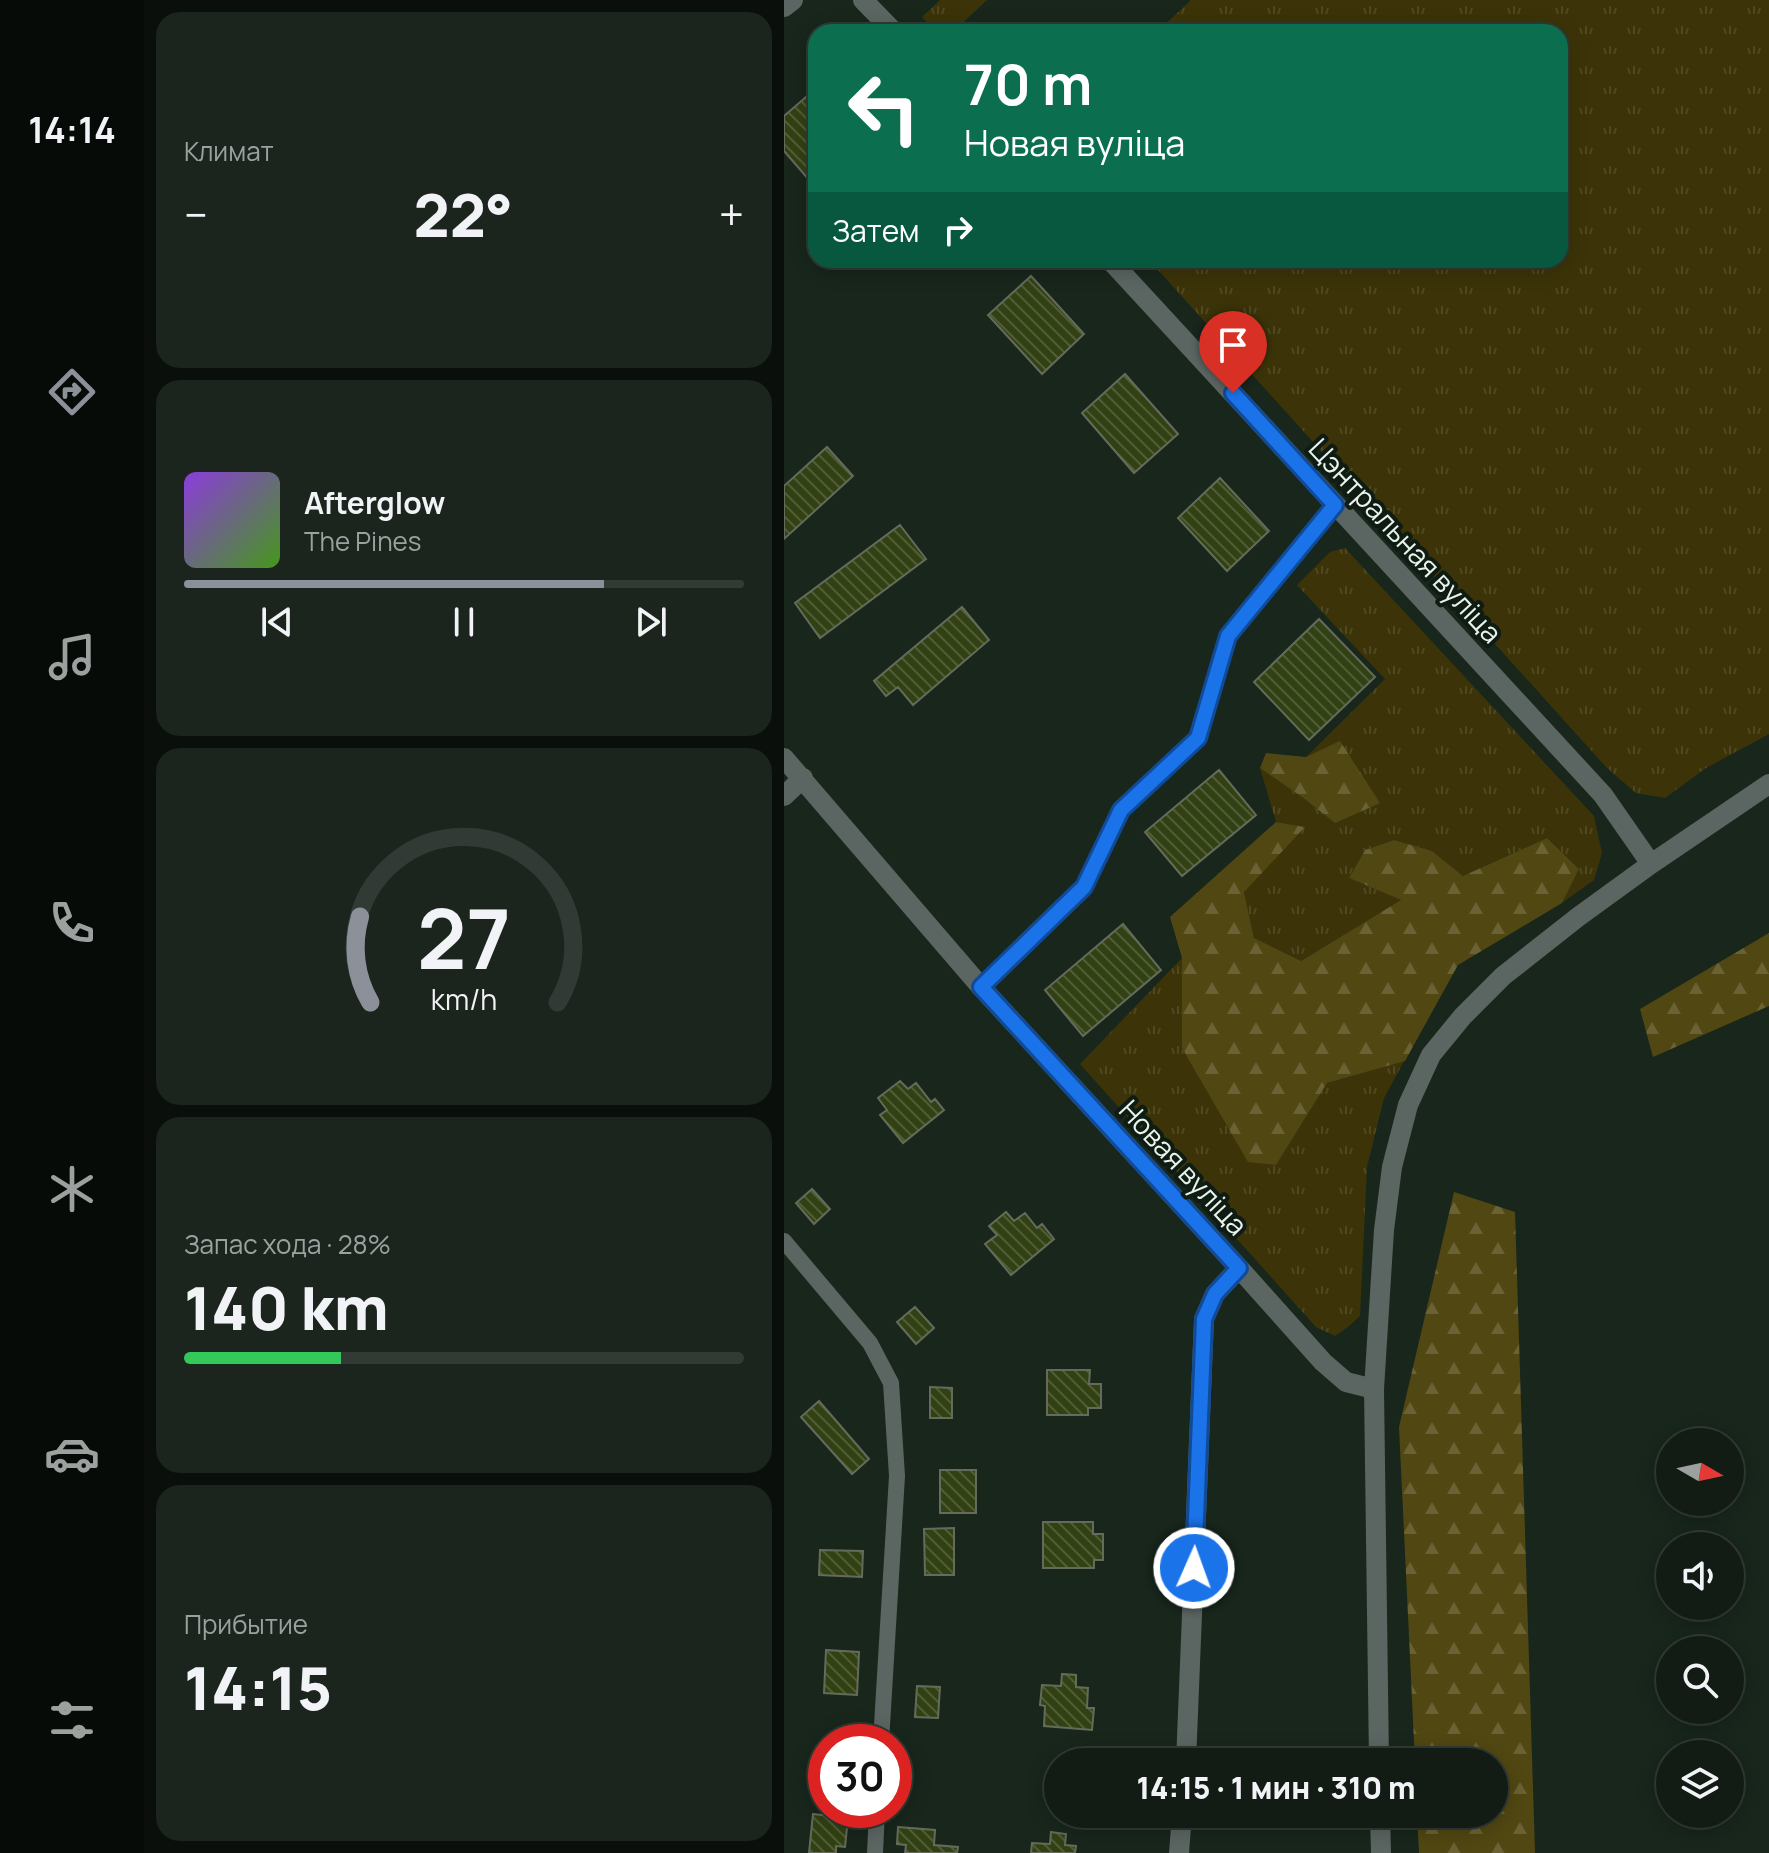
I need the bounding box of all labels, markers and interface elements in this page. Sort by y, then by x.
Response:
text: 70 m [964,45,1092,122]
icon: left [832,56,936,160]
text: 14:14 [28,105,116,154]
text: Новая вуліца [964,118,1185,167]
text: Климат [184,133,274,169]
text: 22° [413,173,513,255]
text: − [184,184,208,244]
text: + [719,184,744,244]
icon: right [936,208,980,252]
text: Затем [832,210,920,251]
pin [1199,311,1267,393]
icon: arrive [1211,323,1255,367]
icon: directions [44,364,100,420]
street label: Цэнтральная вуліца [1301,429,1511,651]
text: Afterglow [304,482,445,523]
text: The Pines [304,523,421,559]
icon: previous [255,600,299,644]
icon: pause [442,600,486,644]
icon: next [629,600,673,644]
icon: music [44,629,100,685]
text: 27 [417,879,511,993]
icon: phone [44,895,100,951]
text: km/h [431,980,497,1019]
street label: Новая вуліца [1111,1091,1257,1243]
icon: climate [44,1161,100,1217]
text: Запас хода · 28% [184,1226,391,1262]
text: 140 km [184,1266,389,1348]
icon: car [44,1426,100,1482]
north arrow [1656,1428,1744,1516]
map controls [1656,1428,1744,1828]
position arrow [1152,1526,1236,1610]
button: sound [1656,1532,1744,1620]
text: Прибытие [184,1606,308,1642]
button: search [1656,1636,1744,1724]
text: 14:15 [184,1646,332,1728]
icon: filters [44,1692,100,1748]
speed limit sign: 30 [808,1724,912,1828]
button: layers [1656,1740,1744,1828]
text: 14:15 · 1 мин · 310 m [1136,1767,1416,1808]

